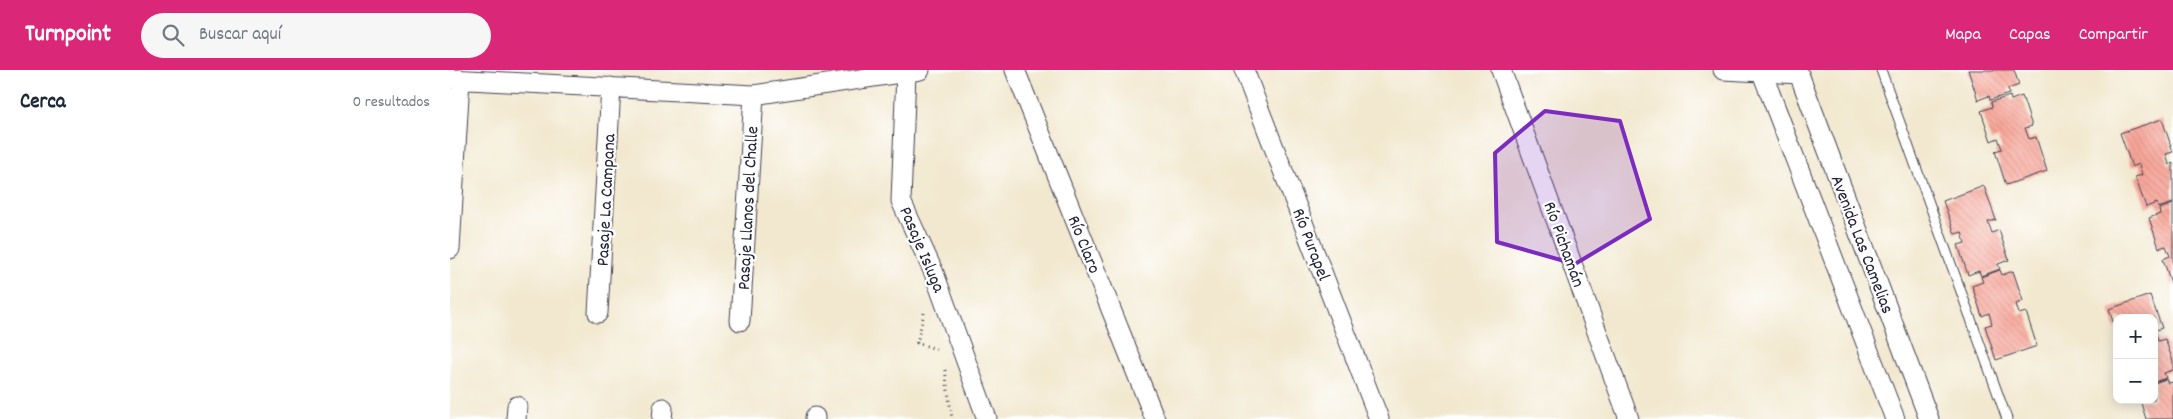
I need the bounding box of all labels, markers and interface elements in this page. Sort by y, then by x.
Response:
search box [141,13,491,58]
text: Turnpoint [25,18,111,52]
icon: search [159,21,187,49]
text: Buscar aquí [199,22,281,49]
text: Mapa [1945,23,1981,48]
text: Capas [2009,23,2051,48]
text: Compartir [2079,23,2148,48]
text: Cerca [20,88,66,118]
text: 0 resultados [352,91,430,114]
street label: Pasaje Llanos del Challe [733,125,766,291]
street label: Pasaje La Campana [592,133,623,267]
street label: Avenida Las Camelias [1823,172,1899,318]
street label: Río Pichamán [1536,199,1590,291]
street label: Pasaje Isluga [891,203,950,297]
street label: Río Purapel [1284,205,1335,285]
street label: Río Claro [1060,212,1106,278]
map controls [2113,314,2158,404]
button: + [2113,314,2158,359]
button: − [2113,359,2158,404]

